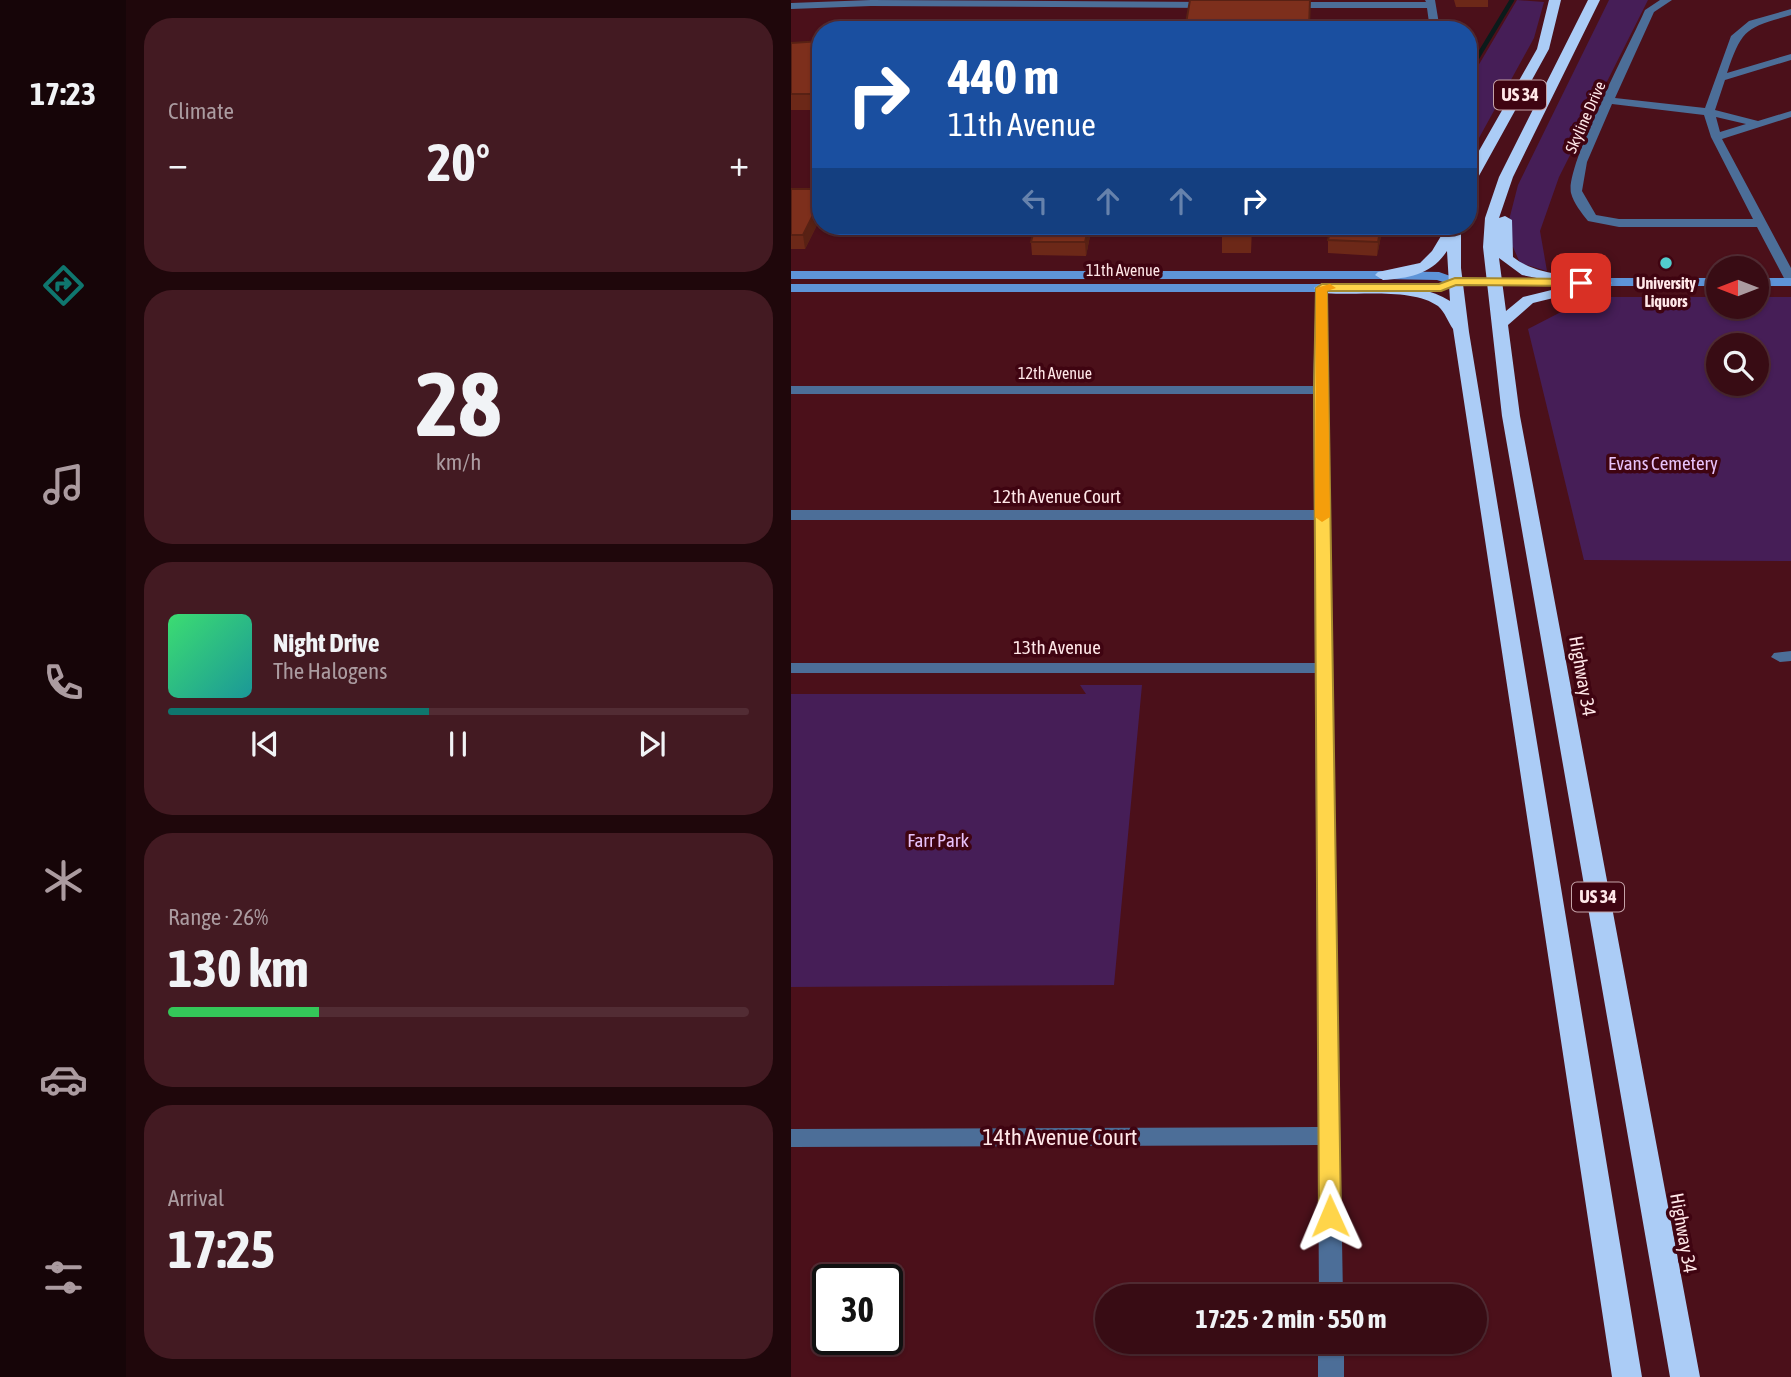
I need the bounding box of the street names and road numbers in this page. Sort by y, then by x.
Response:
street label: Skyline Drive [1561,78,1610,156]
road number: US 34 [1494,80,1546,110]
street label: 11th Avenue [1086,261,1160,279]
street label: 12th Avenue [1018,364,1092,382]
street label: 12th Avenue Court [993,485,1121,507]
street label: Highway 34 [1565,634,1601,718]
street label: 13th Avenue [1013,636,1101,658]
road number: US 34 [1572,882,1624,912]
street label: 14th Avenue Court [983,1124,1137,1150]
street label: Highway 34 [1666,1191,1702,1275]

